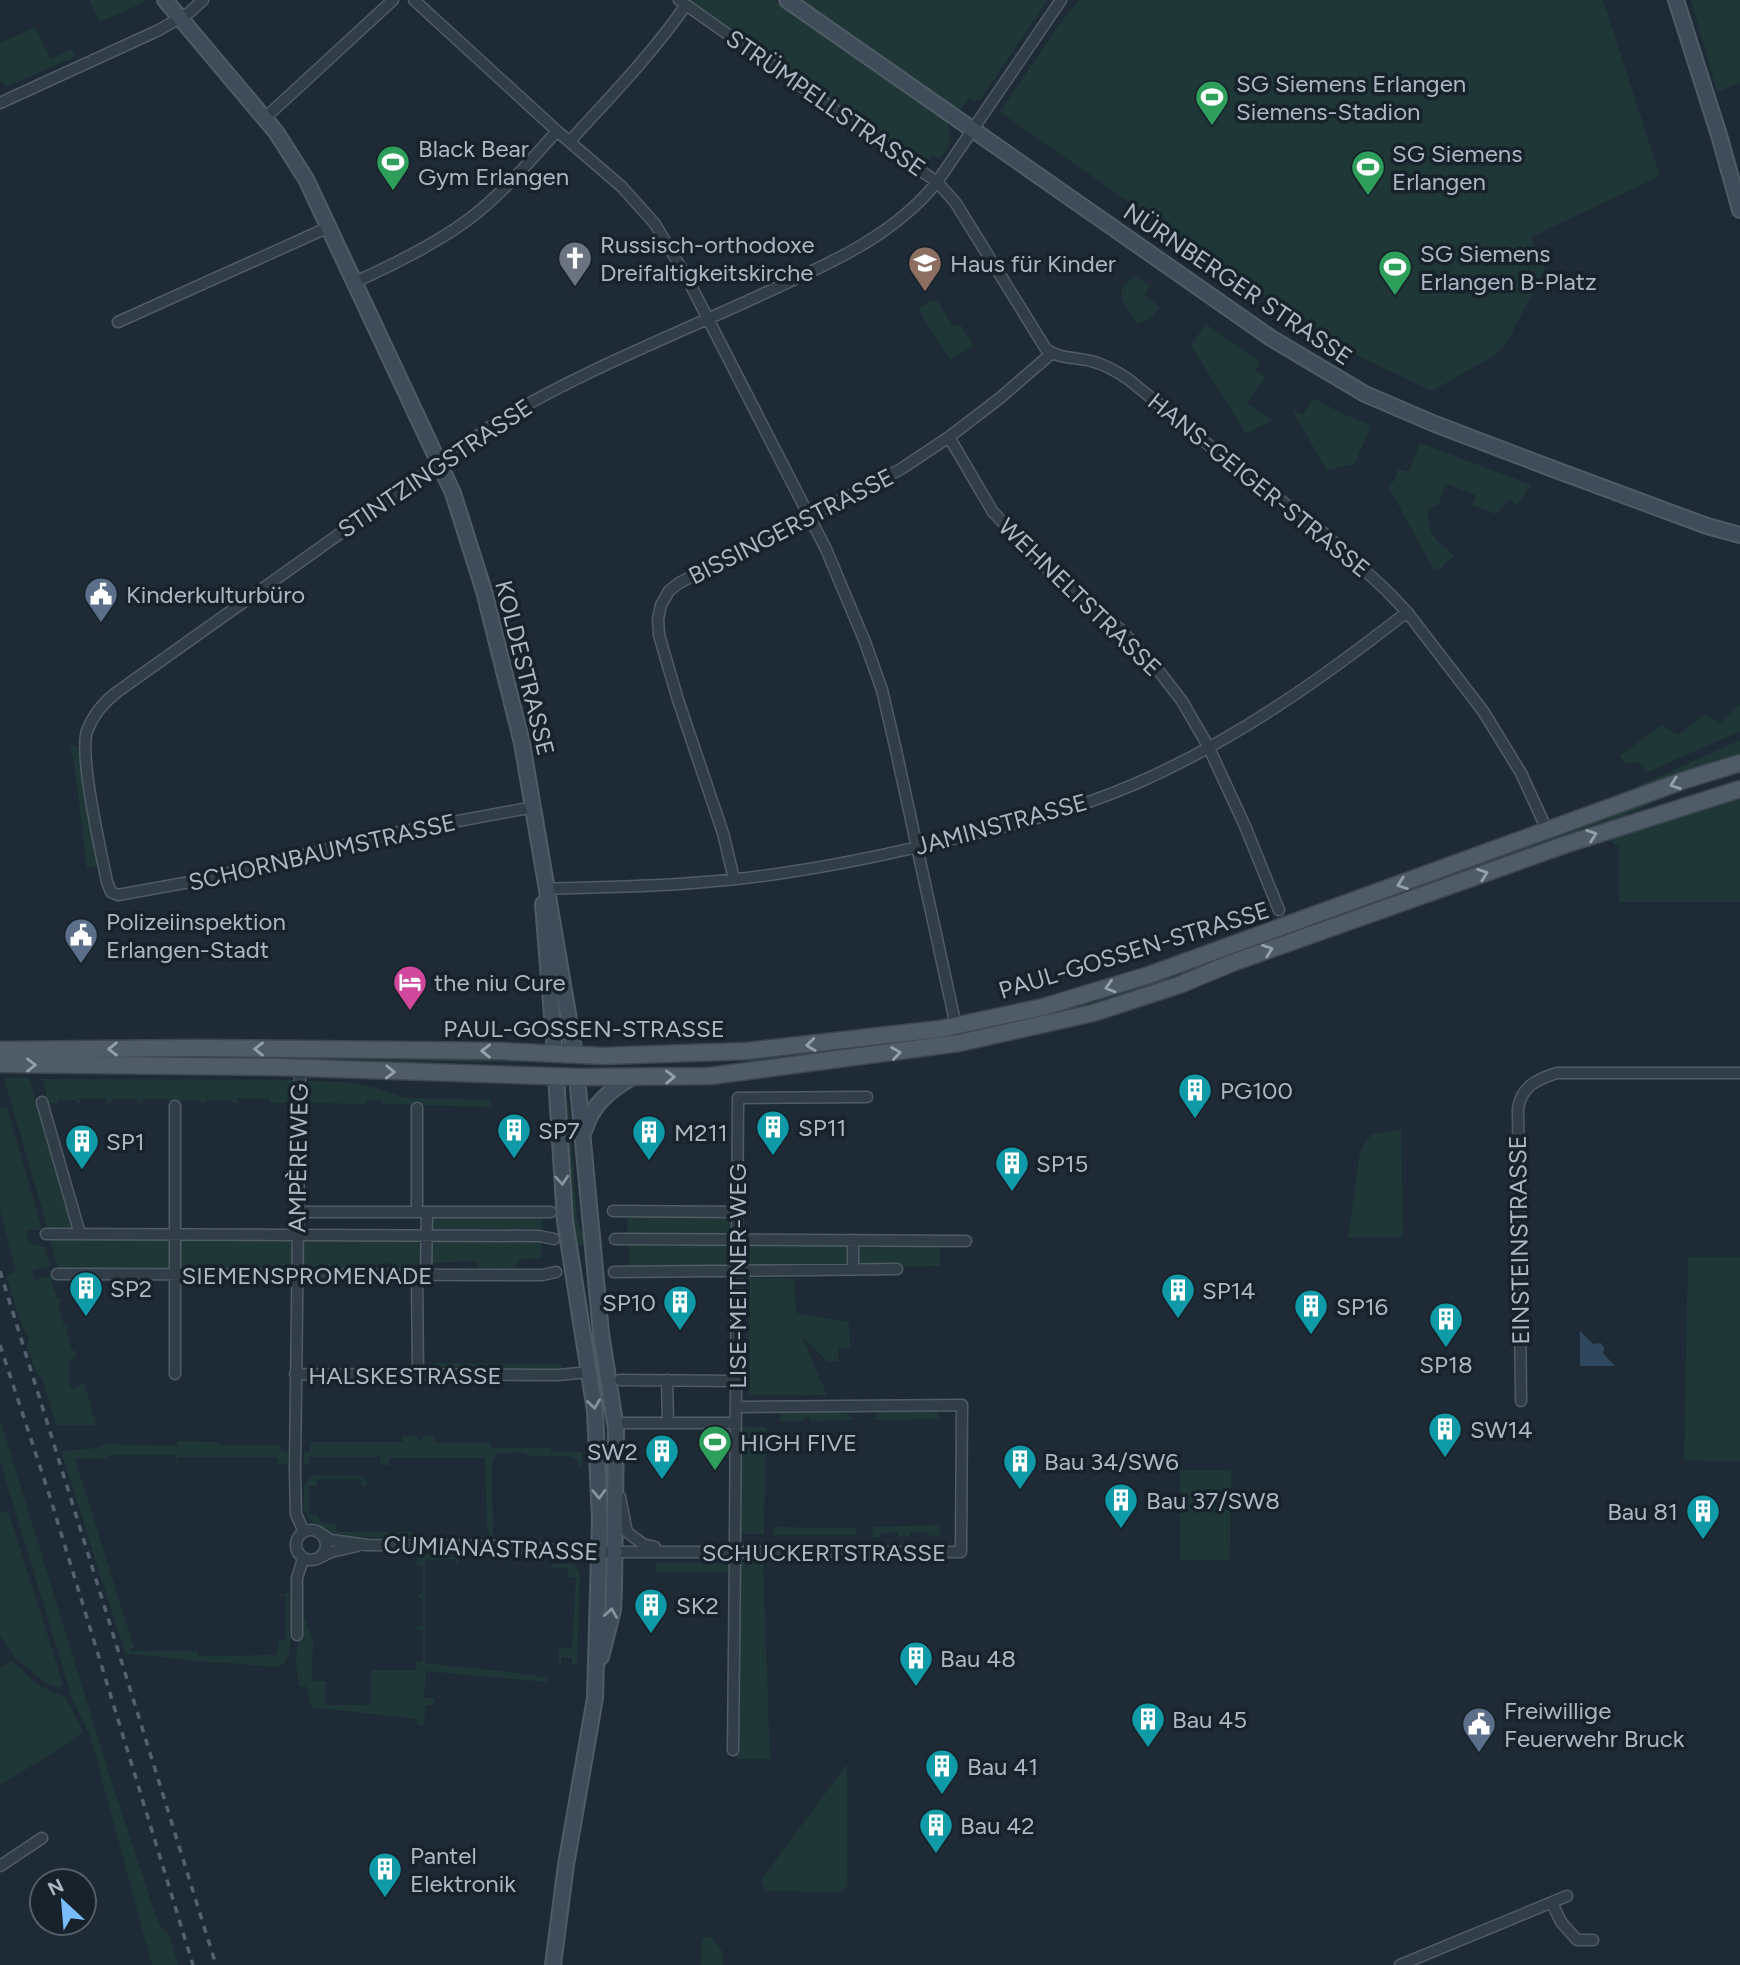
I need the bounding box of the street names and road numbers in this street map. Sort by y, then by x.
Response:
street label: STRÜMPELLSTRASSE [721,23,931,183]
street label: NÜRNBERGER STRASSE [1118,197,1358,371]
street label: HANS-GEIGER-STRASSE [1142,387,1376,583]
street label: STINTZINGSTRASSE [332,392,538,544]
street label: BISSINGERSTRASSE [684,462,898,590]
street label: WEHNELTSTRASSE [993,512,1167,682]
street label: KOLDESTRASSE [489,577,561,759]
street label: JAMINSTRASSE [912,787,1090,861]
street label: SCHORNBAUMSTRASSE [186,807,458,897]
street label: PAUL-GOSSEN-STRASSE [995,895,1273,1005]
street label: PAUL-GOSSEN-STRASSE [443,1014,725,1043]
street label: AMPÈREWEG [282,1083,314,1233]
street label: EINSTEINSTRASSE [1503,1135,1535,1345]
street label: LISE-MEITNER-WEG [723,1163,752,1389]
street label: SIEMENSPROMENADE [182,1261,432,1290]
street label: HALSKESTRASSE [308,1361,502,1390]
street label: CUMIANASTRASSE [383,1530,599,1566]
street label: SCHUCKERTSTRASSE [702,1538,946,1567]

